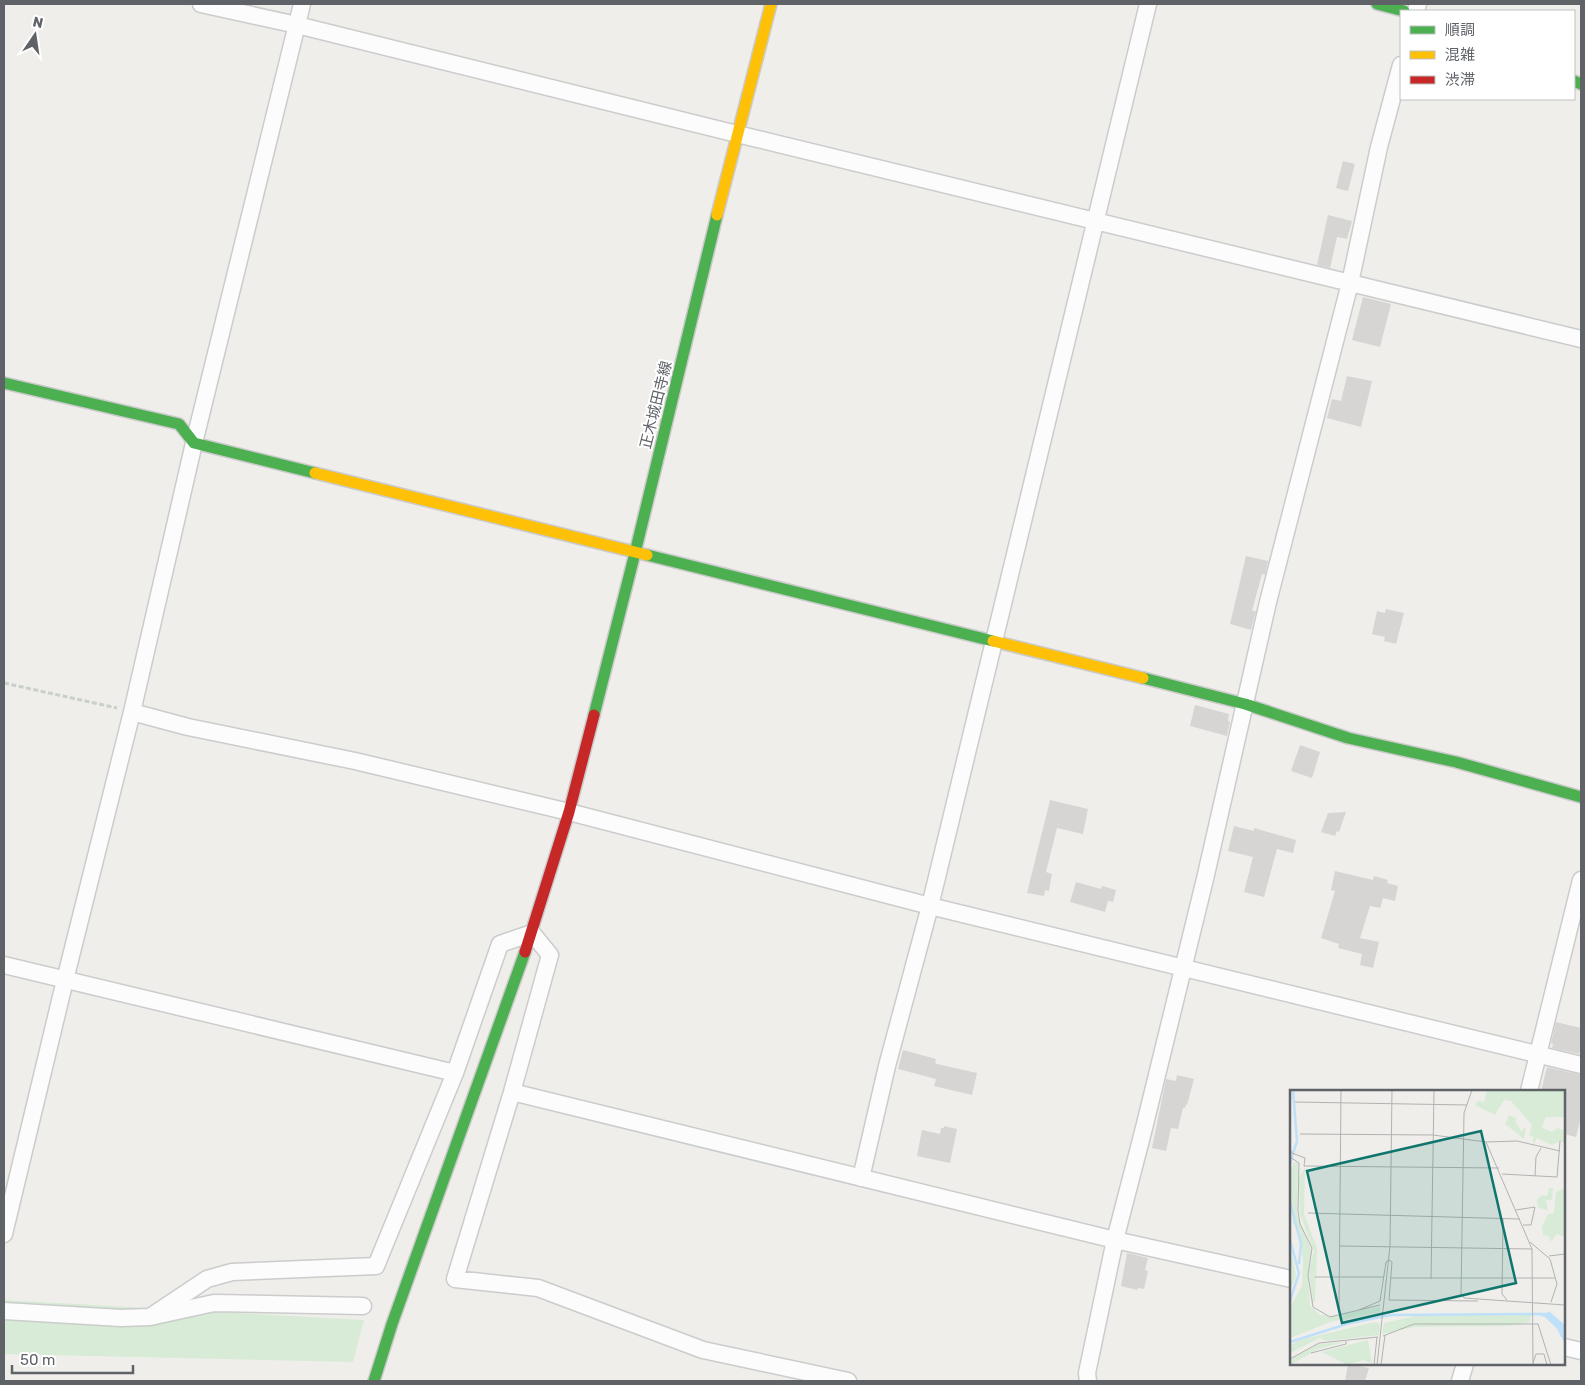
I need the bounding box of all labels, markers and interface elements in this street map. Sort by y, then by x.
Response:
north arrow [10,10,60,60]
legend [1400,10,1575,100]
text: N [31,13,45,32]
text: 順調 [1445,21,1475,39]
text: 混雑 [1445,46,1475,64]
text: 渋滞 [1445,71,1475,89]
street label: 正木城田寺線 [636,359,676,451]
inset map [1290,1090,1565,1365]
scale bar [12,1342,134,1374]
text: 50 m [20,1351,55,1369]

